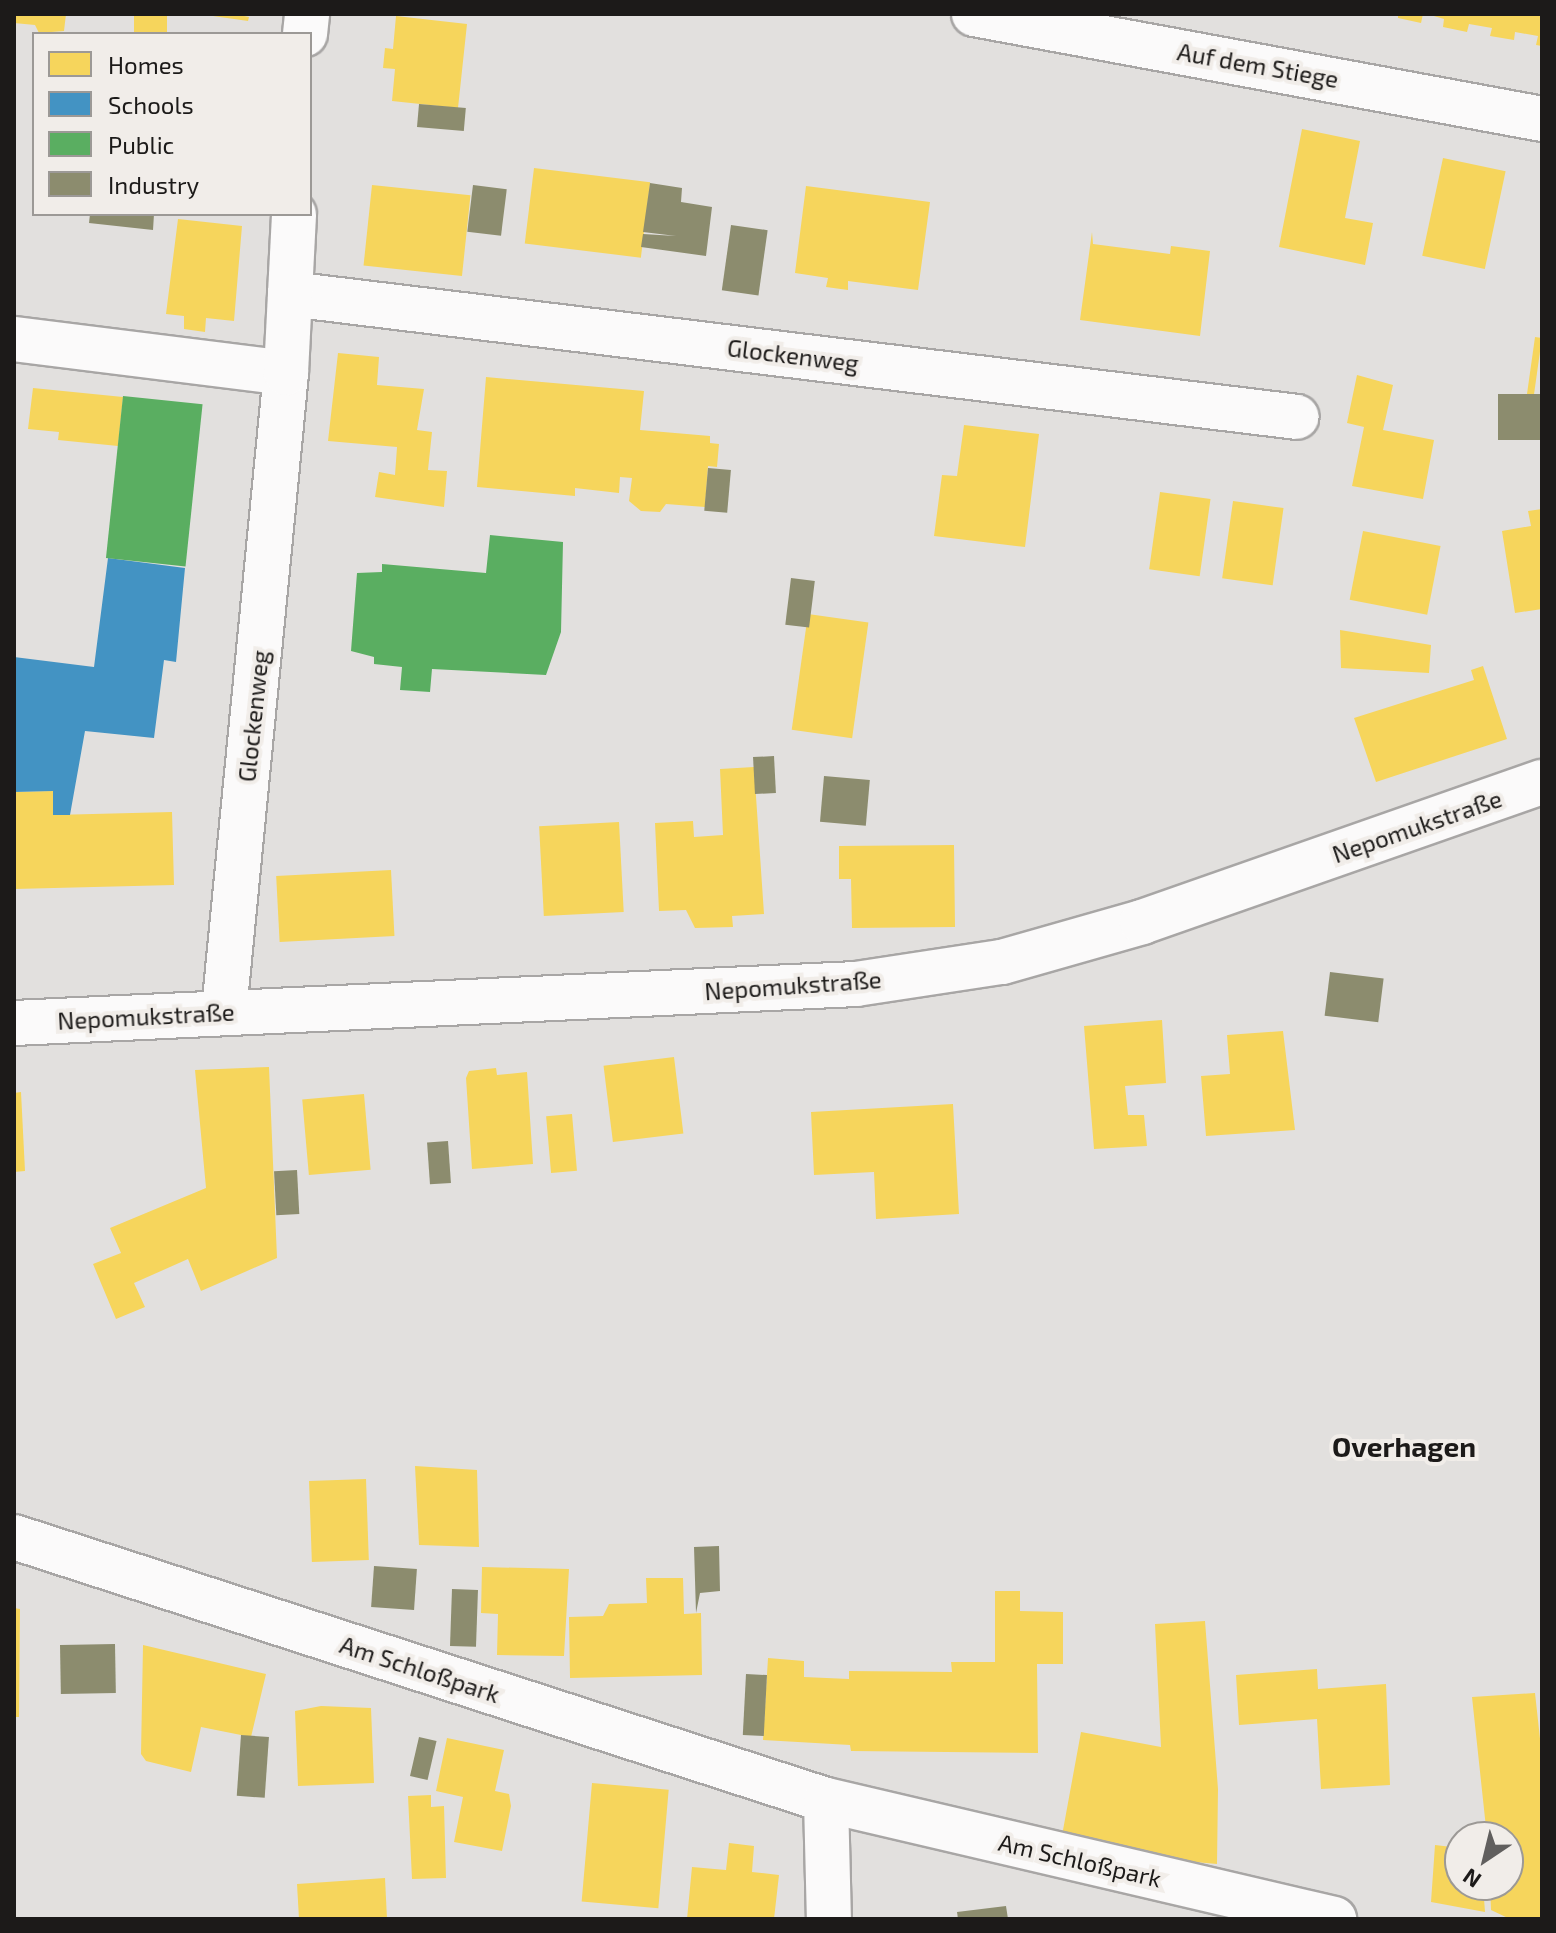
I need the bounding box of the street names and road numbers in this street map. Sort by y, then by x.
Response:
street label: Auf dem Stiege [1175,37,1341,93]
street label: Glockenweg [726,333,860,377]
street label: Glockenweg [232,649,274,783]
street label: Nepomukstraße [1328,783,1506,869]
street label: Nepomukstraße [703,964,883,1006]
street label: Nepomukstraße [57,997,235,1035]
street label: Am Schloßpark [336,1630,504,1708]
street label: Am Schloßpark [996,1827,1164,1893]

